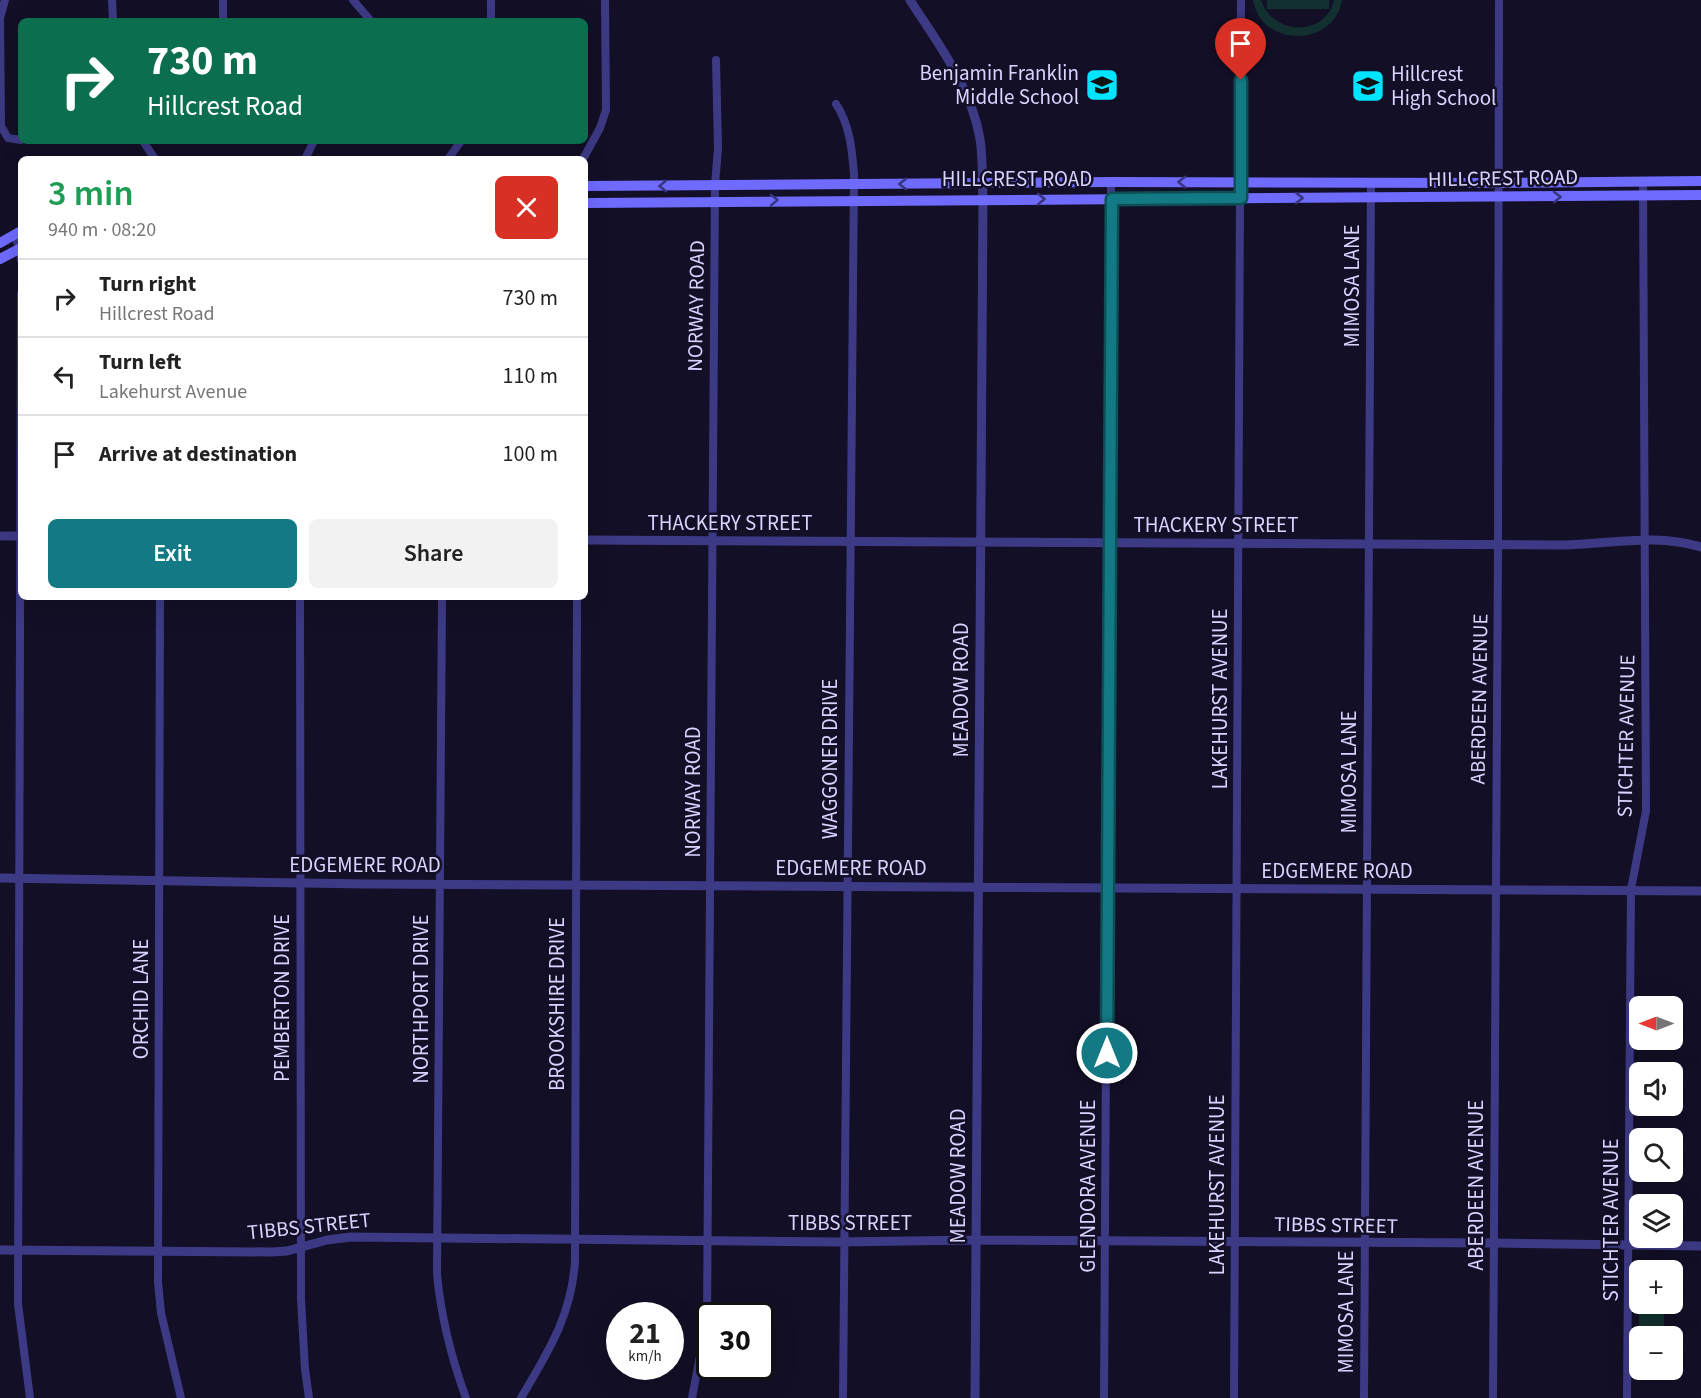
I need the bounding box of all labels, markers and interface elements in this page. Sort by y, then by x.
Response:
pin [1215,18,1266,80]
icon: arrive [1224,27,1257,60]
text: 730 m [147,31,258,91]
icon: right [48,42,126,120]
place label: Benjamin Franklin Middle School [919,58,1079,112]
place label: Hillcrest High School [1391,59,1496,113]
school or university icon: Benjamin Franklin Middle School [1084,67,1120,103]
school or university icon: Hillcrest High School [1350,68,1386,104]
text: Hillcrest Road [147,87,303,126]
street label: HILLCREST ROAD [1428,162,1578,194]
street label: HILLCREST ROAD [942,164,1092,194]
text: 3 min [48,168,134,219]
button: close [495,176,558,239]
one-way arrow [1178,176,1187,188]
one-way arrow [898,178,907,190]
one-way arrow [659,180,668,192]
one-way arrow [1553,191,1562,203]
one-way arrow [1295,192,1304,204]
one-way arrow [1037,193,1046,205]
one-way arrow [769,194,778,206]
text: 940 m · 08:20 [48,216,156,244]
street label: MIMOSA LANE [1337,224,1367,348]
street label: NORWAY ROAD [680,240,712,372]
text: Turn right [99,268,196,300]
icon: right [48,282,81,315]
text: 730 m [503,282,558,314]
text: Hillcrest Road [99,300,215,328]
text: Turn left [99,346,181,378]
icon: left [48,360,81,393]
text: 110 m [503,360,558,392]
text: Lakehurst Avenue [99,378,247,406]
icon: arrive [48,438,81,471]
text: Arrive at destination [99,438,297,470]
text: 100 m [503,438,558,470]
street label: THACKERY STREET [648,508,812,538]
street label: THACKERY STREET [1134,510,1298,540]
button: Exit [48,519,297,588]
button: Share [309,519,558,588]
street label: LAKEHURST AVENUE [1205,608,1235,790]
street label: ABERDEEN AVENUE [1463,613,1495,785]
street label: MEADOW ROAD [946,622,976,758]
street label: STICHTER AVENUE [1610,654,1642,818]
street label: WAGGONER DRIVE [815,679,845,839]
street label: MIMOSA LANE [1334,710,1364,834]
street label: NORWAY ROAD [678,726,708,858]
street label: EDGEMERE ROAD [289,850,441,880]
street label: EDGEMERE ROAD [775,853,927,883]
street label: EDGEMERE ROAD [1261,856,1413,886]
street label: PEMBERTON DRIVE [267,914,297,1082]
street label: NORTHPORT DRIVE [406,914,436,1084]
street label: BROOKSHIRE DRIVE [542,917,572,1091]
street label: ORCHID LANE [126,939,156,1059]
north arrow [1629,996,1683,1050]
map controls [1629,996,1683,1380]
position arrow [1075,1021,1139,1085]
button: sound [1629,1062,1683,1116]
street label: LAKEHURST AVENUE [1202,1094,1232,1276]
street label: GLENDORA AVENUE [1073,1099,1103,1273]
street label: ABERDEEN AVENUE [1461,1100,1491,1270]
street label: MEADOW ROAD [943,1108,973,1244]
button: search [1629,1128,1683,1182]
street label: STICHTER AVENUE [1596,1139,1626,1301]
button: layers [1629,1194,1683,1248]
street label: TIBBS STREET [246,1205,372,1247]
street label: TIBBS STREET [788,1208,912,1238]
street label: TIBBS STREET [1274,1209,1398,1241]
street label: MIMOSA LANE [1331,1250,1361,1374]
button: + [1629,1260,1683,1314]
speed limit sign: 30 [696,1302,774,1380]
text: 21 [629,1312,661,1355]
button: − [1629,1326,1683,1380]
text: km/h [628,1346,662,1367]

